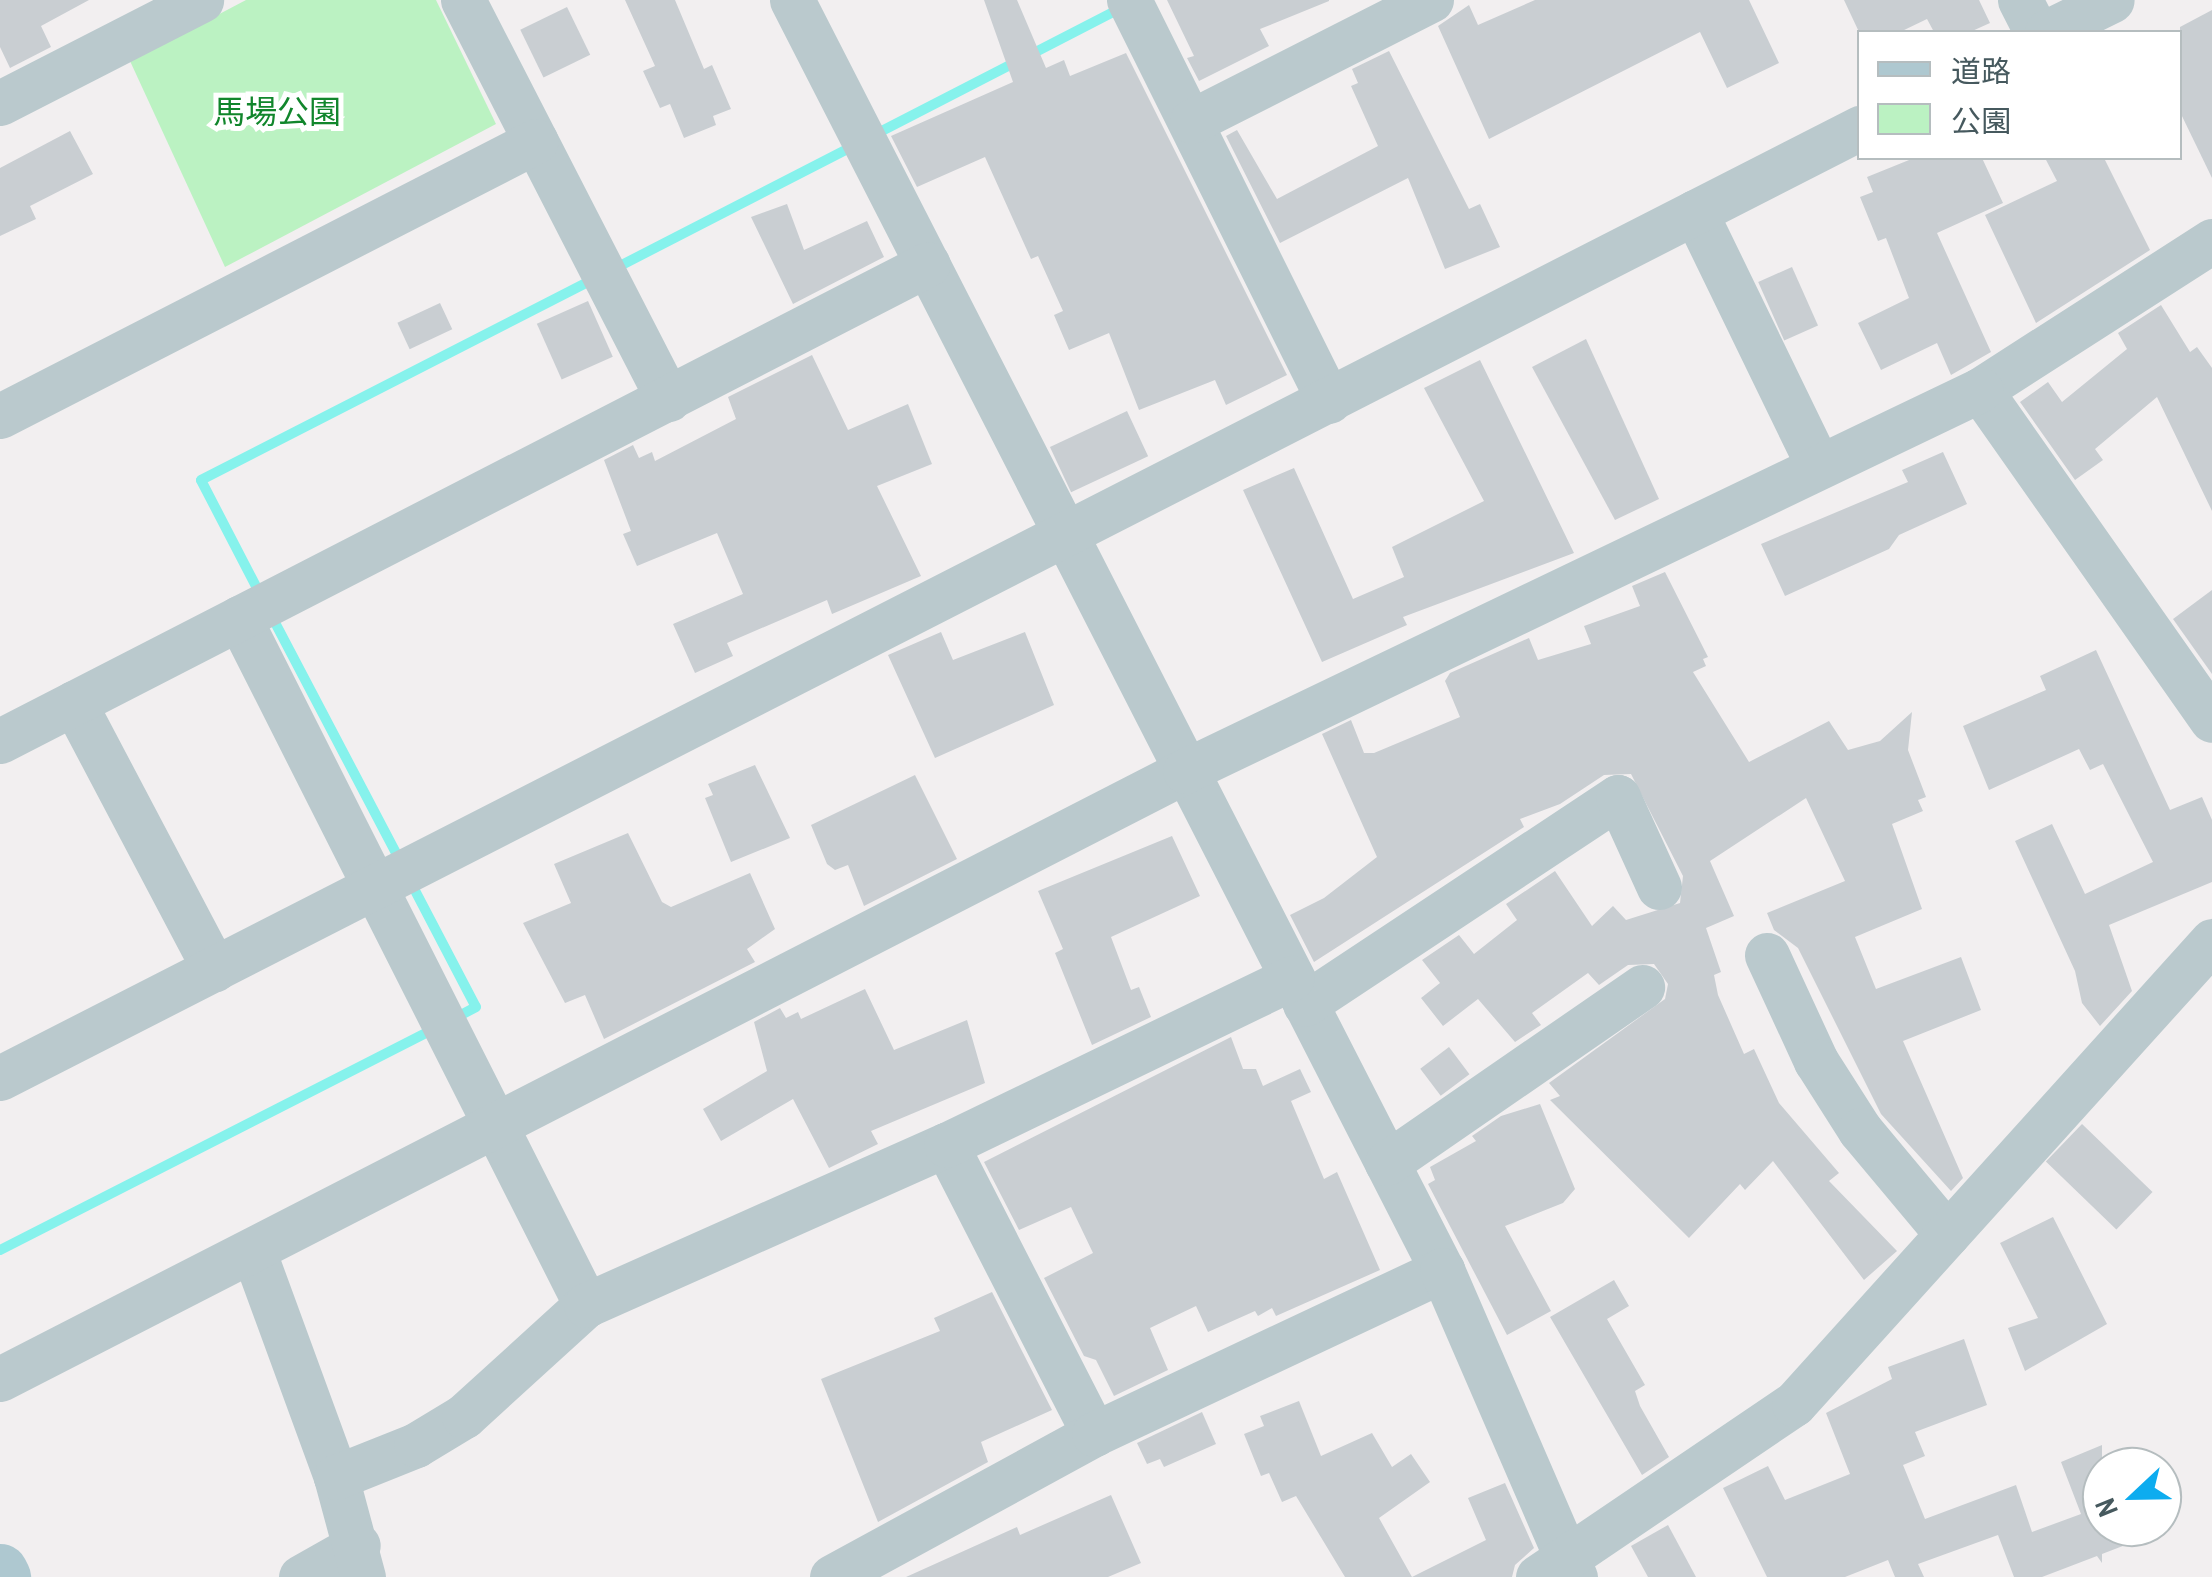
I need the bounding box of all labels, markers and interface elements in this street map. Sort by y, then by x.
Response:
legend [1857,30,2182,160]
text: 道路 [1951,51,2011,91]
park label: 馬場公園 [213,93,341,131]
text: 公園 [1951,101,2011,141]
north arrow [2082,1447,2182,1547]
text: N [2085,1493,2127,1522]

